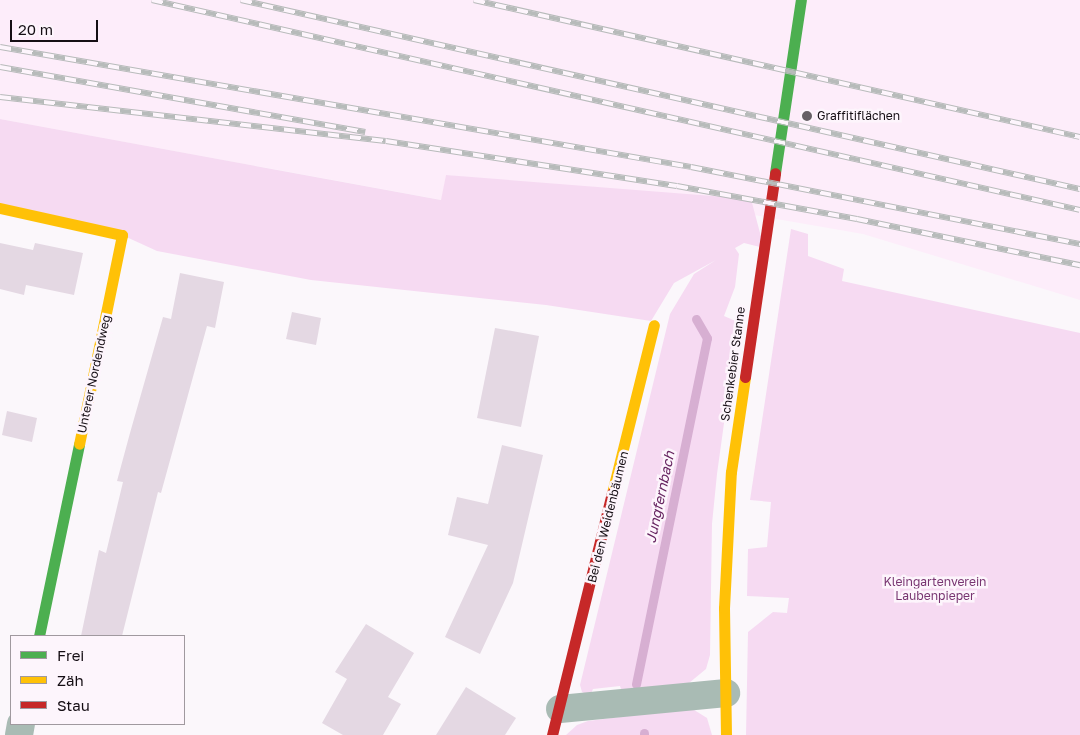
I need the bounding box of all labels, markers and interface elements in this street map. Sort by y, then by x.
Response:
scale bar [12,10,100,42]
text: 20 m [18,20,53,38]
place label: Graffitiflächen [817,109,900,123]
marker: Graffitiflächen [801,110,813,122]
street label: Schenkebier Stanne [718,306,748,422]
street label: Unterer Nordendweg [74,313,114,435]
street label: Bei den Weidenbäumen [585,450,631,584]
water label: Jungfernbach [642,450,678,544]
park label: Kleingartenverein Laubenpieper [884,575,986,603]
legend [10,635,185,725]
text: Frei [57,646,84,664]
text: Zäh [57,671,84,689]
text: Stau [57,696,90,714]

